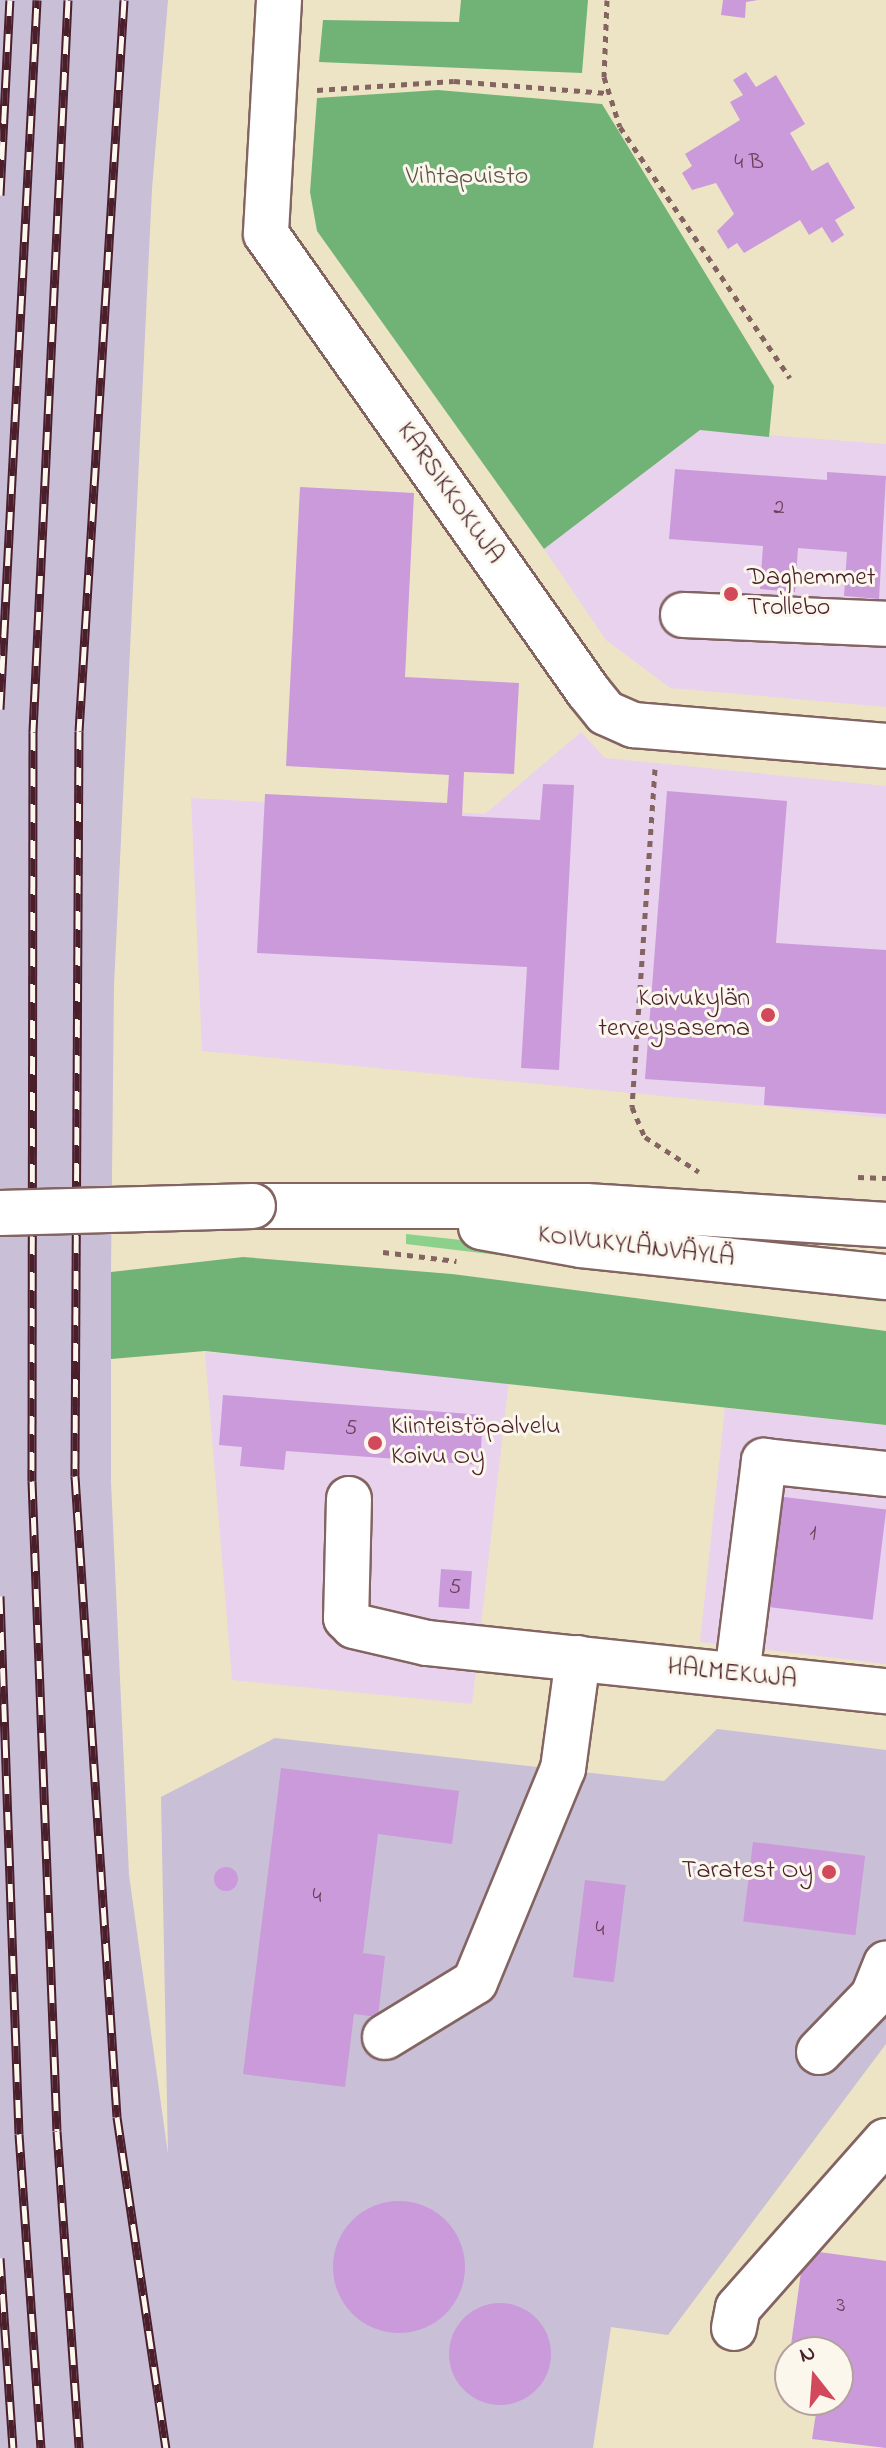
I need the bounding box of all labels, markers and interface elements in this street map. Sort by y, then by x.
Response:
house number: 4 B [734,151,764,177]
park label: Vihtapuisto [406,162,528,194]
street label: KARSIKKOKUJA [389,417,509,571]
house number: 2 [774,496,784,522]
place label: Daghemmet Trollebo [747,563,876,624]
marker: Daghemmet Trollebo [722,585,740,603]
place label: Koivukylän terveysasema [598,984,750,1046]
marker: Koivukylän terveysasema [757,1004,779,1026]
street label: KOIVUKYLÄNVÄYLÄ [536,1220,736,1276]
place label: Kiinteistöpalvelu Koivu Oy [391,1412,561,1474]
house number: 5 [345,1417,357,1443]
marker: Kiinteistöpalvelu Koivu Oy [366,1434,384,1452]
house number: 1 [810,1522,816,1548]
house number: 5 [449,1576,461,1602]
street label: HALMEKUJA [666,1653,798,1697]
place label: Taratest Oy [682,1856,813,1888]
marker: Taratest Oy [820,1863,838,1881]
house number: 4 [312,1885,322,1911]
house number: 4 [595,1918,605,1944]
house number: 3 [836,2294,846,2320]
north arrow [774,2336,854,2416]
text: N [796,2337,819,2372]

